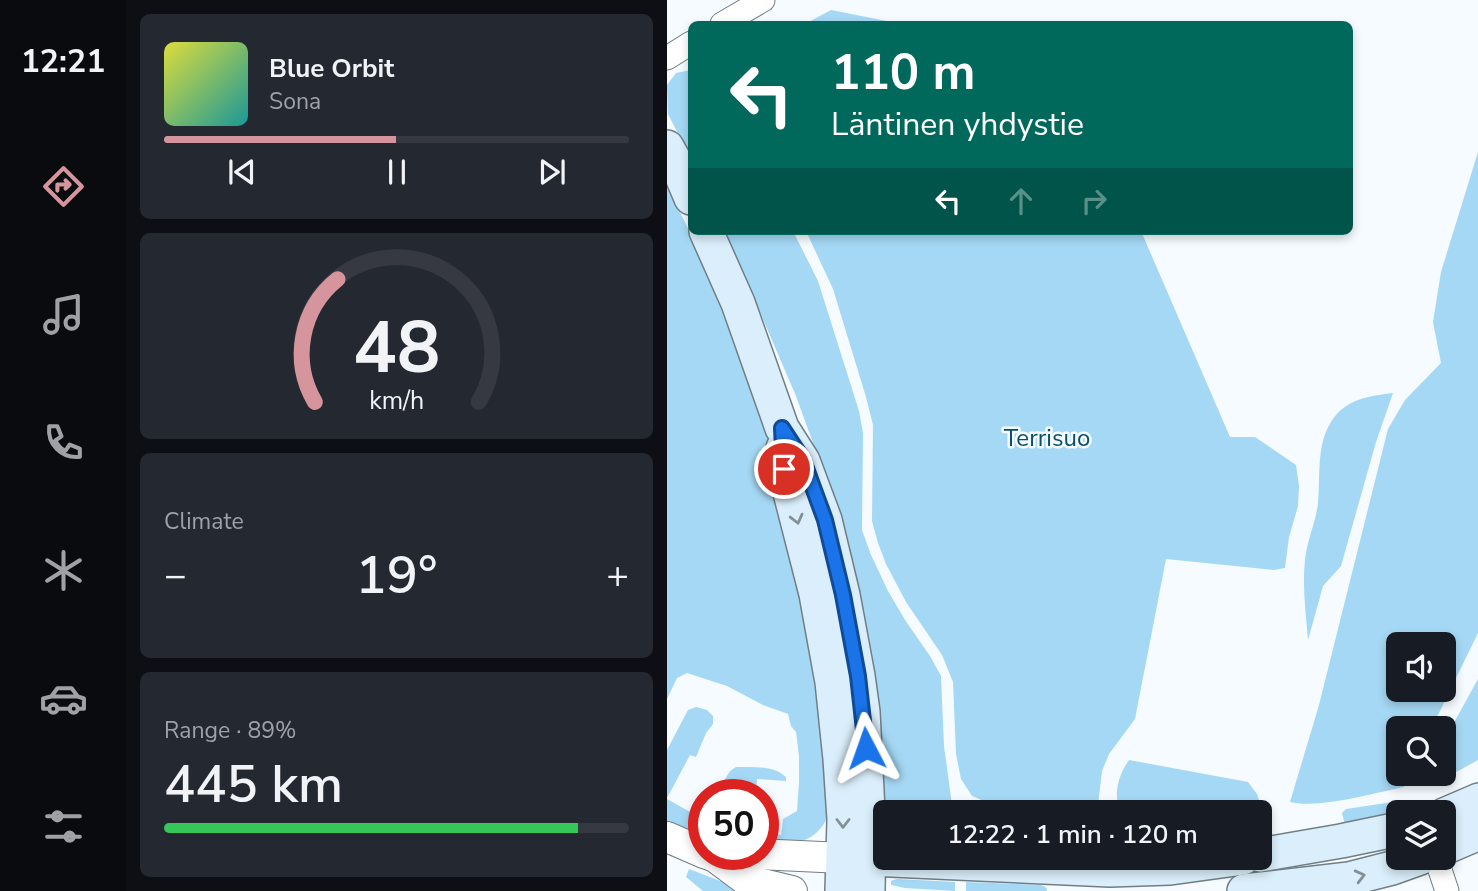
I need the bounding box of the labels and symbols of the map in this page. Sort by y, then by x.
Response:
park label: Terrisuo [1004,422,1090,454]
pin [754,439,814,499]
one-way arrow [789,513,803,525]
position arrow [829,711,903,785]
speed limit sign: 50 [688,779,779,870]
one-way arrow [835,818,851,829]
one-way arrow [1354,870,1366,884]

